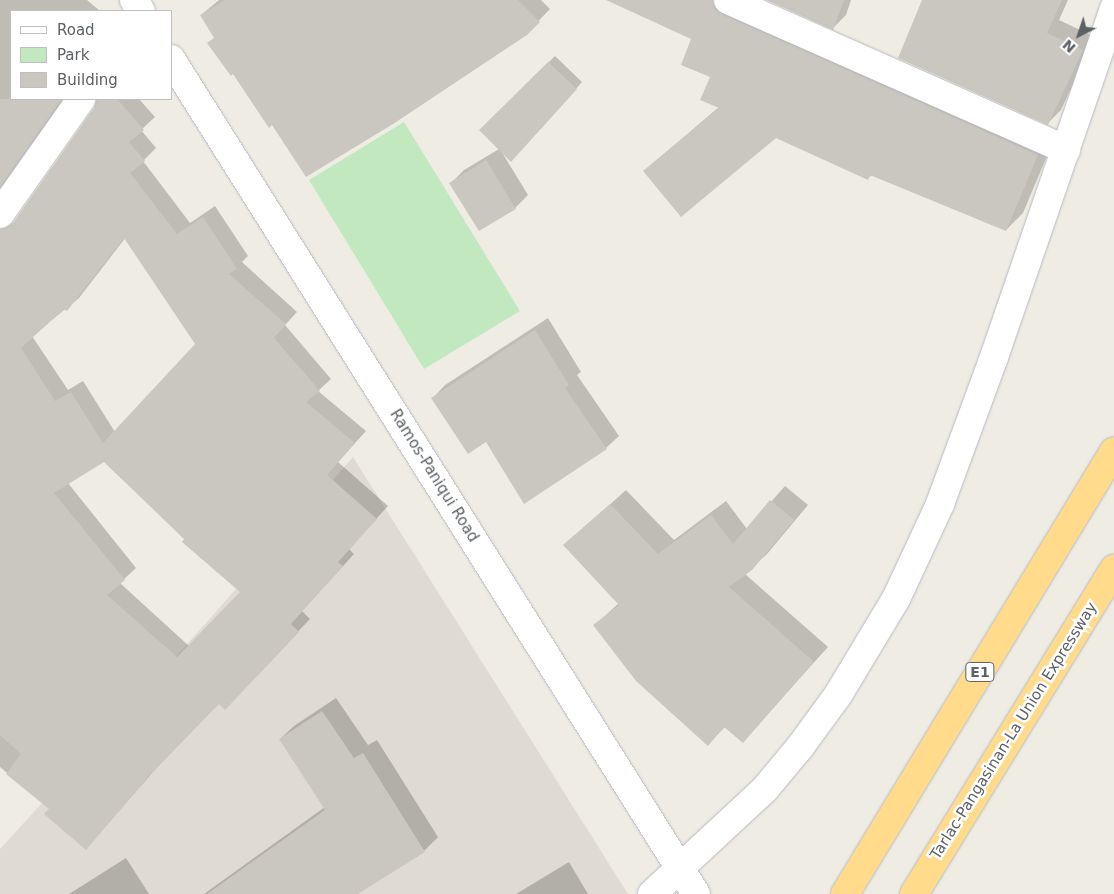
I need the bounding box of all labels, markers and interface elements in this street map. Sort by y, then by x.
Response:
legend [10,10,172,100]
north arrow [1054,10,1104,60]
text: Road [57,21,95,39]
text: N [1059,36,1079,56]
text: Park [57,46,89,64]
text: Building [57,71,118,89]
street label: Ramos-Paniqui Road [386,406,482,546]
street label: Tarlac-Pangasinan-La Union Expressway [927,599,1101,863]
road number: E1 [965,660,995,684]

